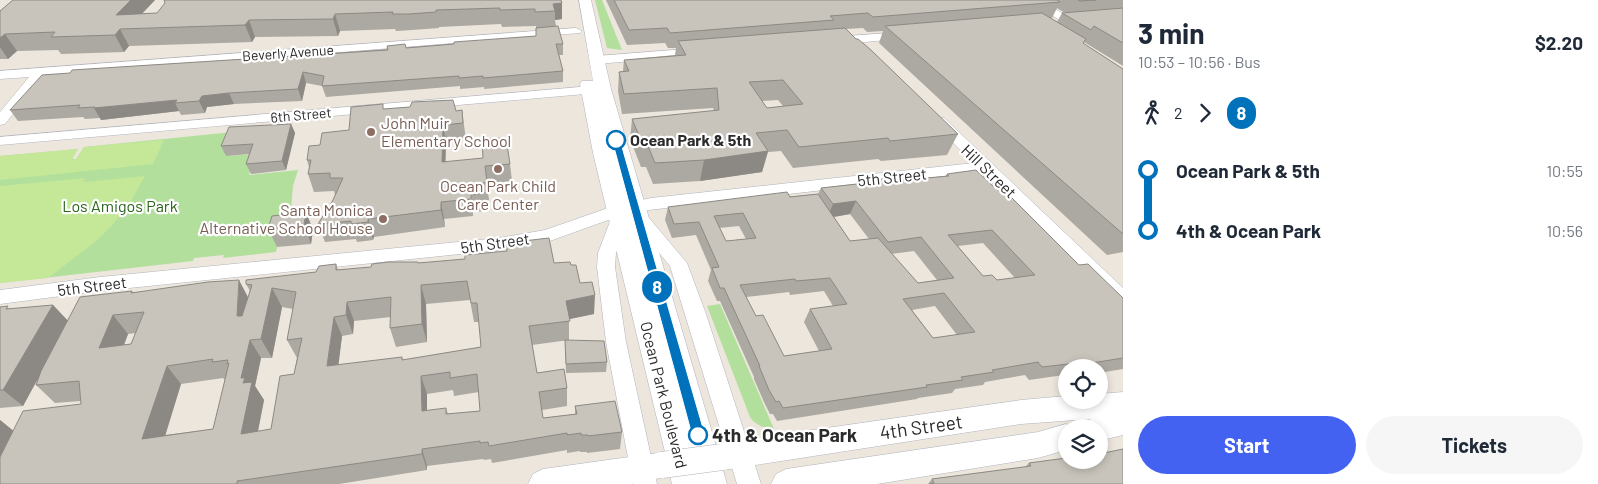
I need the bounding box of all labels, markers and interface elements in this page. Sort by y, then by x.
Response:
text: 3 min [1138,16,1205,50]
text: $2.20 [1535,31,1583,54]
street label: Beverly Avenue [241,41,334,64]
text: 10:53 – 10:56 · Bus [1138,52,1261,71]
icon: walk [1138,99,1166,127]
icon: forward [1191,99,1219,127]
text: 8 [1237,102,1246,124]
street label: 6th Street [270,103,332,126]
text: 2 [1174,103,1183,122]
place label: John Muir Elementary School [381,113,511,150]
marker: John Muir Elementary School [365,126,377,138]
marker: Ocean Park & 5th [606,130,626,150]
place label: Ocean Park & 5th [630,130,751,149]
street label: Hill Street [958,140,1021,201]
text: Ocean Park & 5th [1176,159,1320,182]
text: 10:55 [1546,161,1583,180]
marker: Ocean Park Child Care Center [492,163,504,175]
street label: 5th Street [856,163,928,190]
place label: Ocean Park Child Care Center [440,176,556,213]
park label: Los Amigos Park [62,196,178,215]
place label: Santa Monica Alternative School House [199,200,373,237]
marker: Santa Monica Alternative School House [377,213,389,225]
text: 4th & Ocean Park [1176,219,1321,242]
text: 10:56 [1546,221,1583,240]
street label: 5th Street [459,228,531,257]
line badge: 8 [641,271,673,303]
street label: 5th Street [56,272,128,299]
text: 8 [652,276,662,298]
street label: Ocean Park Boulevard [637,319,692,470]
map controls [1058,359,1108,469]
button: locate [1058,359,1108,409]
street label: 4th Street [878,409,964,444]
button: Start [1138,416,1356,474]
button: Tickets [1366,416,1583,474]
button: layers [1058,419,1108,469]
place label: 4th & Ocean Park [712,423,857,446]
marker: 4th & Ocean Park [688,425,708,445]

